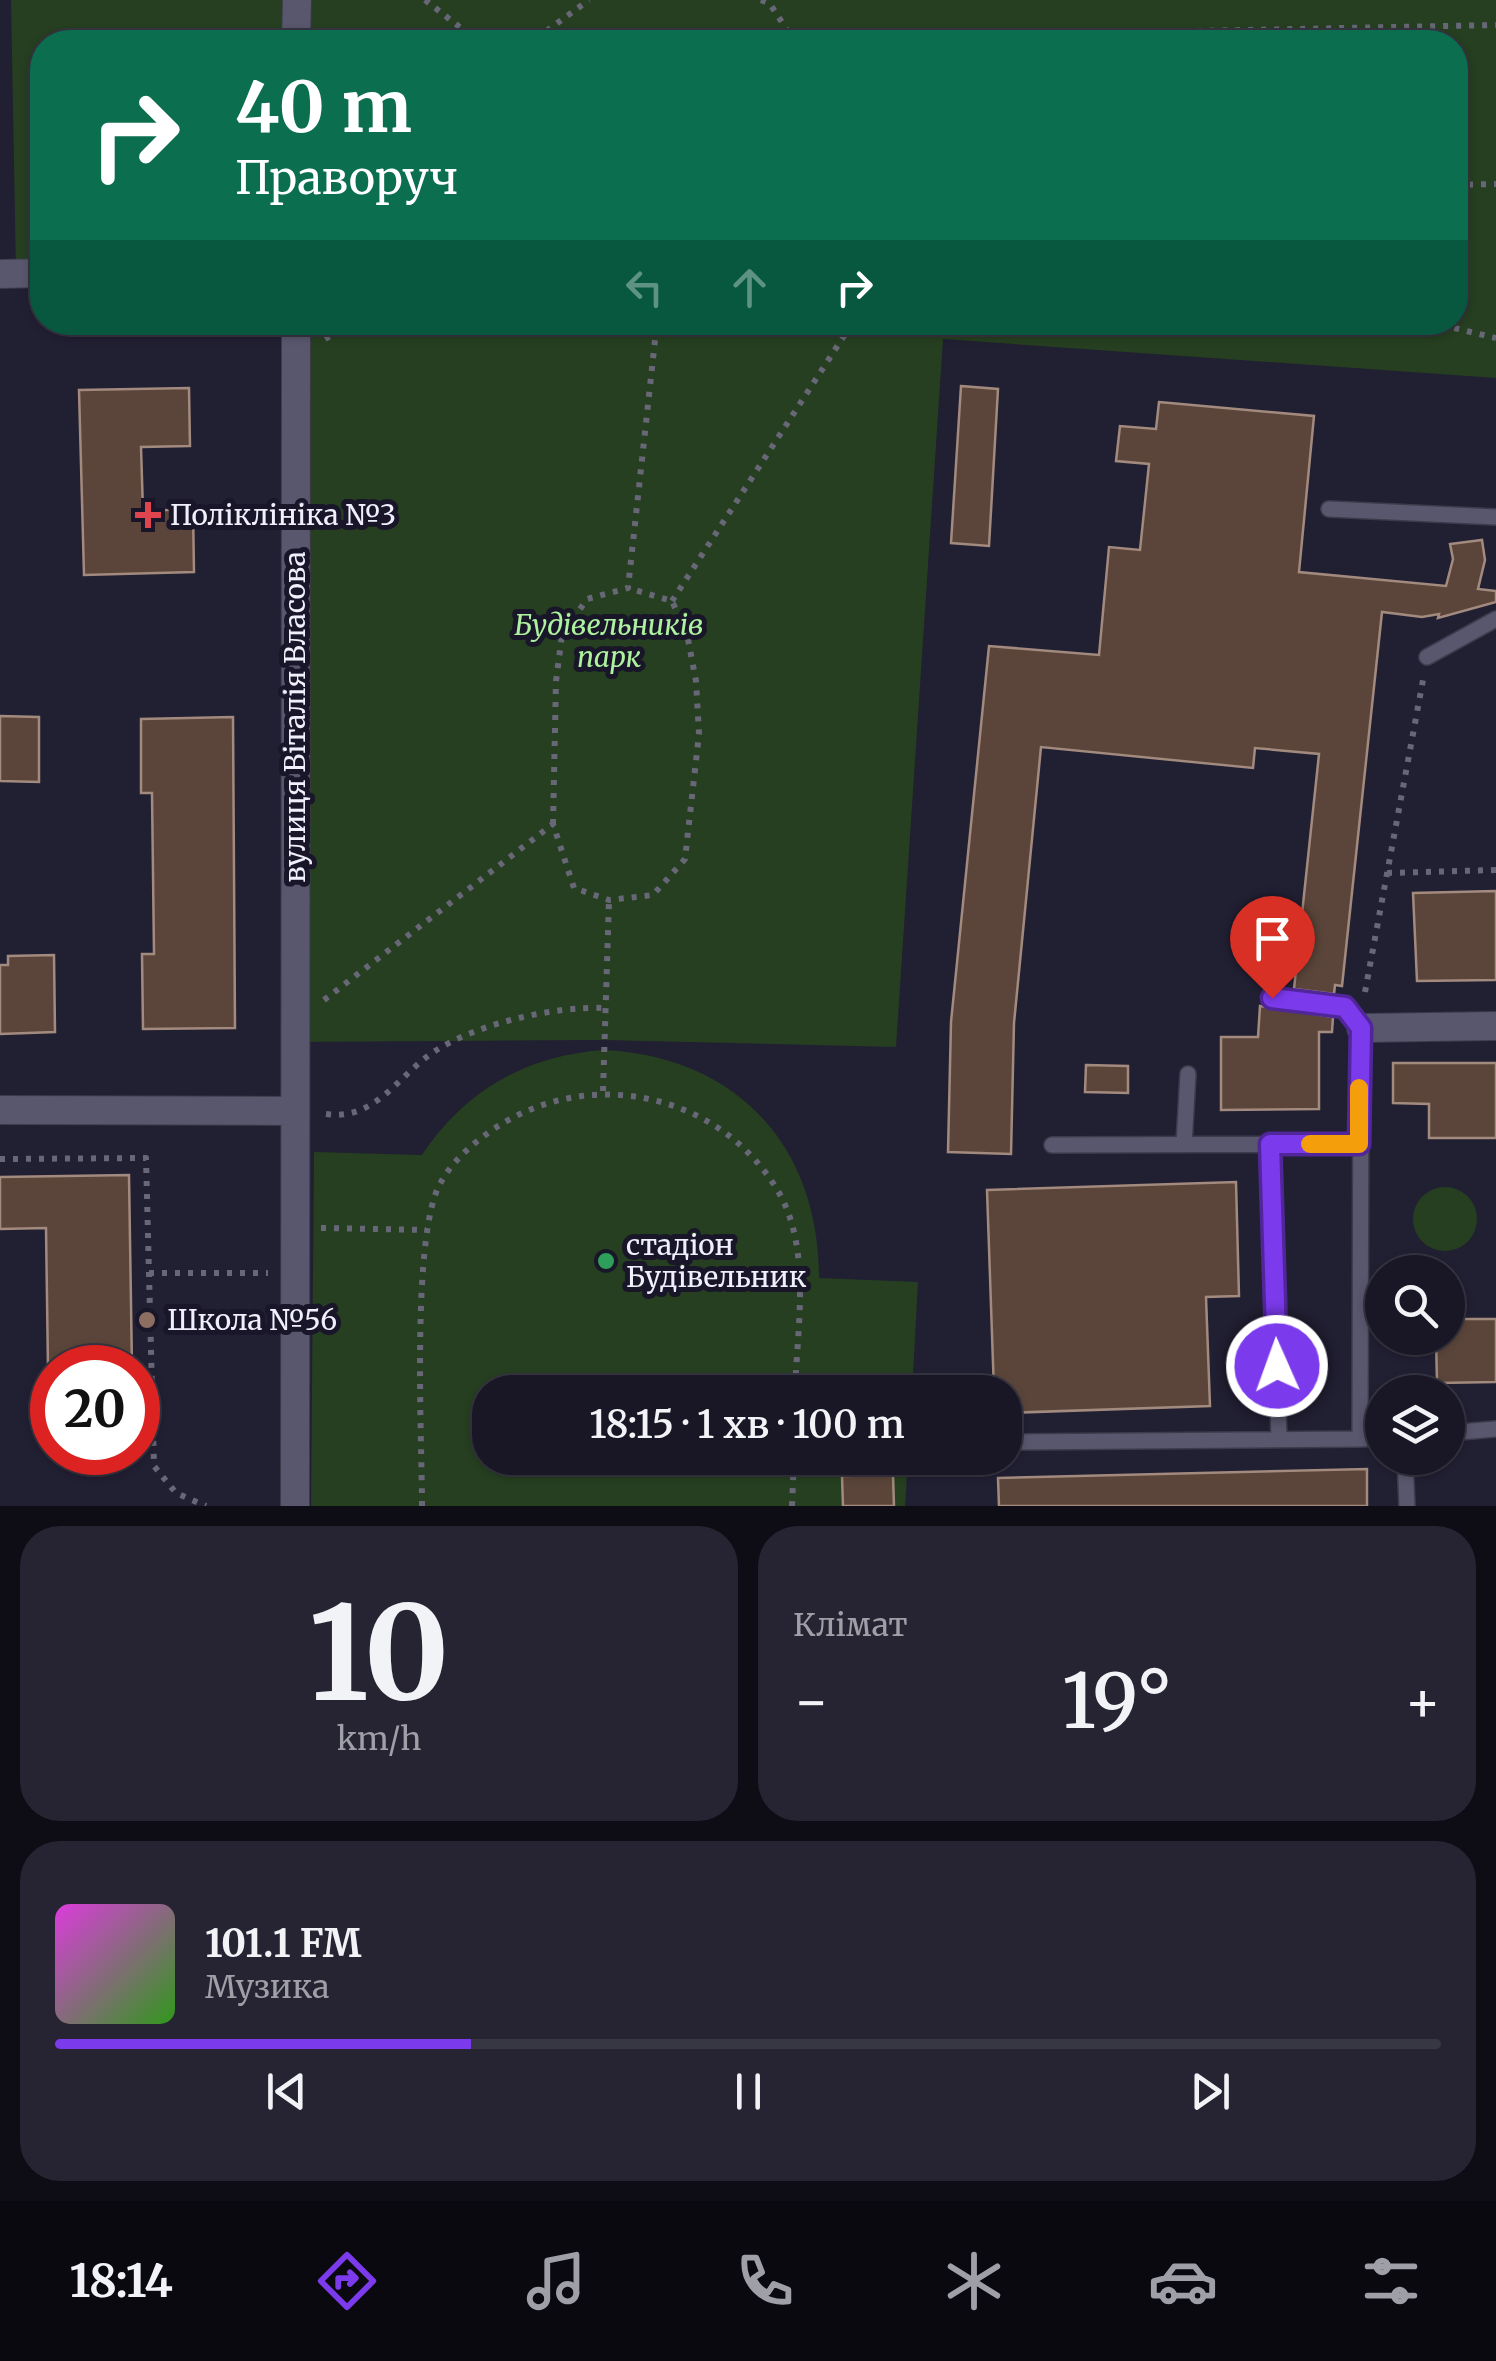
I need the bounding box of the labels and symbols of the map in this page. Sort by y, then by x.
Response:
place label: Поліклініка №3 [170,497,396,533]
marker: Поліклініка №3 [135,502,161,528]
street label: вулиця Віталія Власова [277,551,313,883]
park label: Будівельників парк [514,607,704,675]
pin [1230,896,1315,999]
place label: стадіон Будівельник [626,1227,807,1295]
marker: стадіон Будівельник [595,1250,617,1272]
place label: Школа №56 [167,1302,337,1338]
marker: Школа №56 [136,1309,158,1331]
position arrow [1225,1314,1329,1418]
speed limit sign: 20 [30,1345,160,1475]

